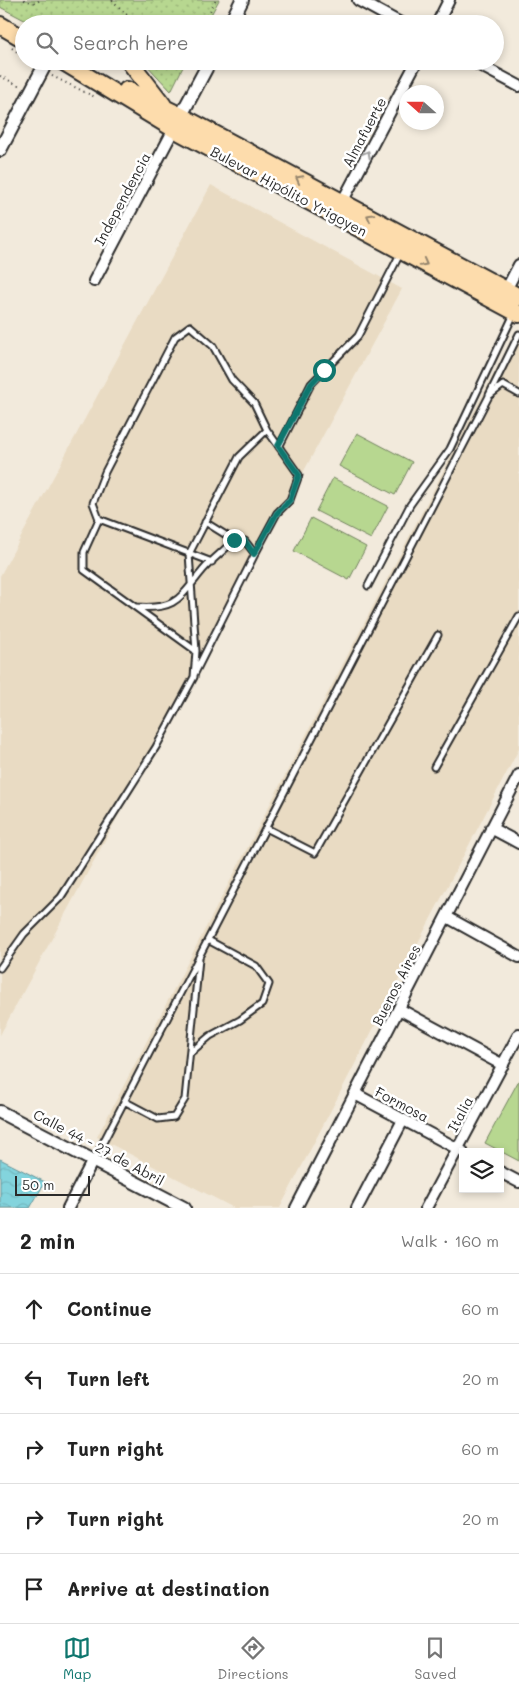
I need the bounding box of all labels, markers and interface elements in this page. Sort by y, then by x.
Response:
search box [15,15,504,70]
icon: search [33,29,61,57]
text: Search here [73,30,189,55]
north arrow [399,85,444,130]
street label: Almafuerte [338,94,390,170]
street label: Bulevar Hipólito Yrigoyen [207,142,371,240]
street label: Independencia [89,149,155,249]
one-way arrow [361,151,371,160]
one-way arrow [295,175,304,185]
one-way arrow [367,214,376,224]
one-way arrow [419,257,428,267]
route start [313,359,336,382]
route end [223,529,246,552]
street label: Buenos Aires [367,941,425,1029]
street label: Formosa [372,1082,432,1126]
street label: Italia [443,1093,477,1135]
street label: Calle 44 - 27 de Abril [30,1104,168,1190]
map controls [459,1148,504,1193]
button: layers [459,1148,504,1193]
scale bar [15,1173,90,1196]
text: 50 m [22,1175,54,1194]
text: 2 min [20,1227,75,1254]
text: Walk · 160 m [401,1230,499,1251]
icon: ahead [20,1295,48,1323]
text: Continue [67,1296,152,1321]
text: 60 m [462,1298,499,1319]
icon: left [20,1365,48,1393]
text: Turn left [67,1366,150,1391]
text: 20 m [462,1368,499,1389]
icon: right [20,1435,48,1463]
text: Turn right [67,1436,164,1461]
text: 60 m [462,1438,499,1459]
icon: right [20,1505,48,1533]
text: Turn right [67,1506,164,1531]
text: 20 m [462,1508,499,1529]
icon: arrive [20,1575,48,1603]
text: Arrive at destination [67,1576,270,1601]
tab: Map [63,1634,91,1683]
tab: Directions [217,1634,289,1683]
tab: Saved [414,1634,456,1683]

